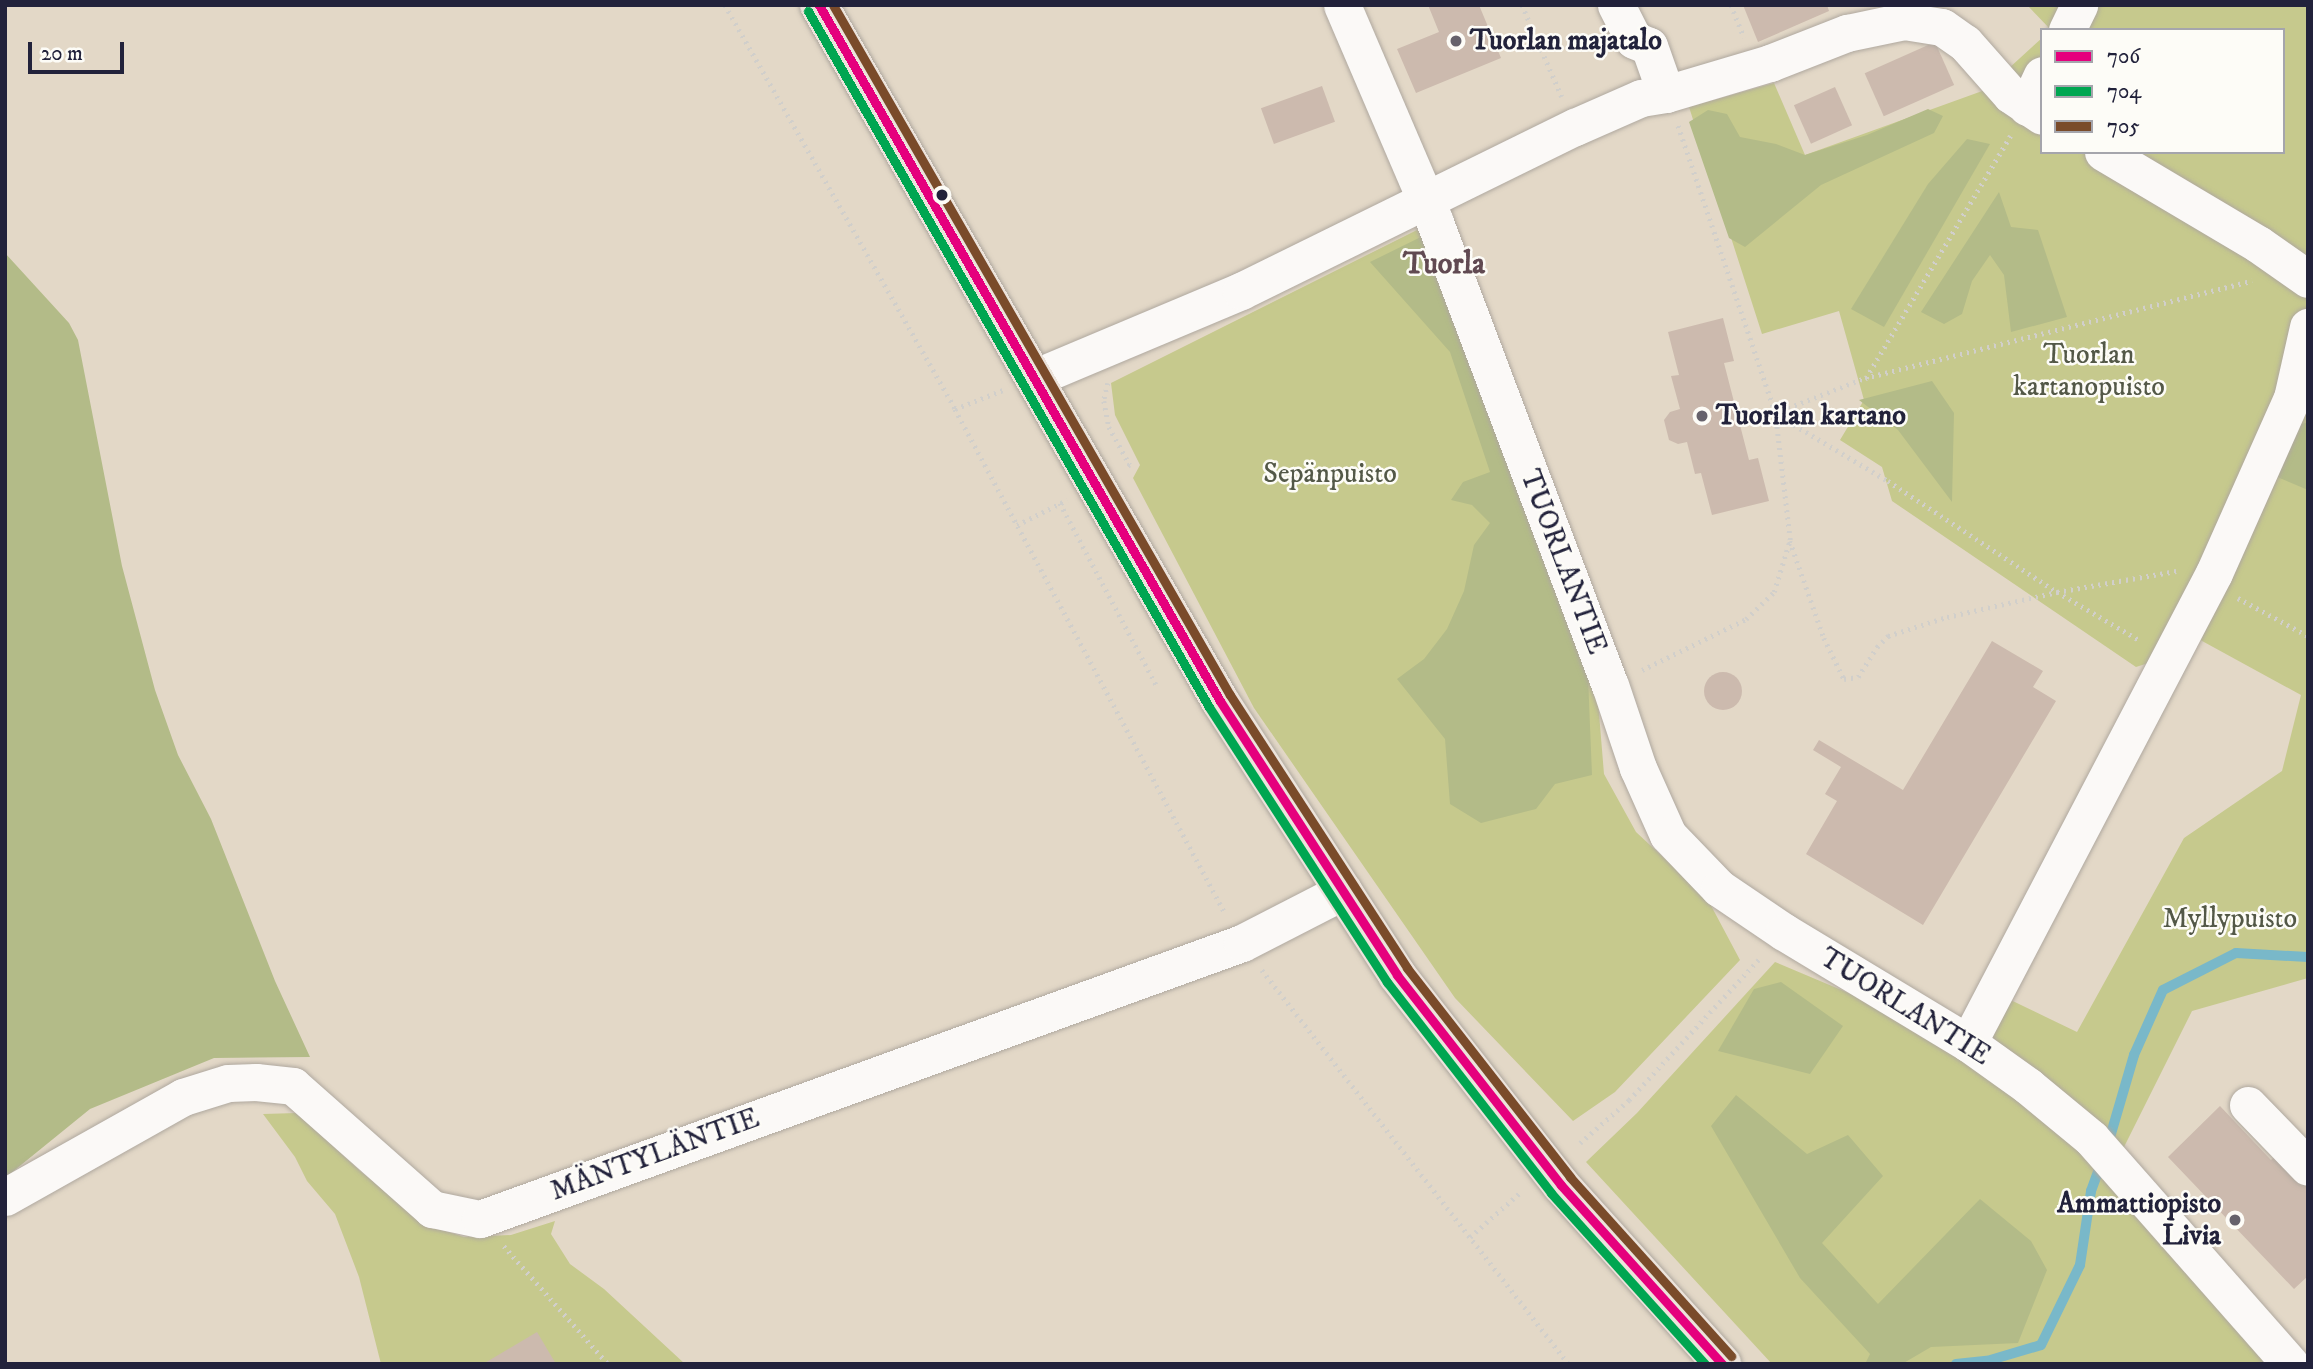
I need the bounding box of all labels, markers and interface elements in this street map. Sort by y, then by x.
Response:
place label: Tuorlan majatalo [1470,24,1662,58]
scale bar [32,28,128,72]
legend [2040,28,2285,154]
marker: Tuorlan majatalo [1448,33,1464,49]
text: 20 m [41,41,83,67]
text: 706 [2107,44,2140,70]
text: 704 [2107,79,2141,105]
text: 705 [2107,114,2140,140]
unlabelled marker [935,188,949,202]
district label: Tuorla [1403,247,1485,283]
park label: Tuorlan kartanopuisto [2013,338,2165,404]
place label: Tuorilan kartano [1716,399,1906,433]
marker: Tuorilan kartano [1694,408,1710,424]
park label: Sepänpuisto [1263,457,1397,491]
street label: TUORLANTIE [1512,465,1614,659]
park label: Myllypuisto [2163,902,2297,936]
street label: TUORLANTIE [1813,941,1997,1073]
street label: MÄNTYLÄNTIE [546,1102,764,1208]
place label: Ammattiopisto Livia [2057,1187,2221,1253]
marker: Ammattiopisto Livia [2227,1212,2243,1228]

